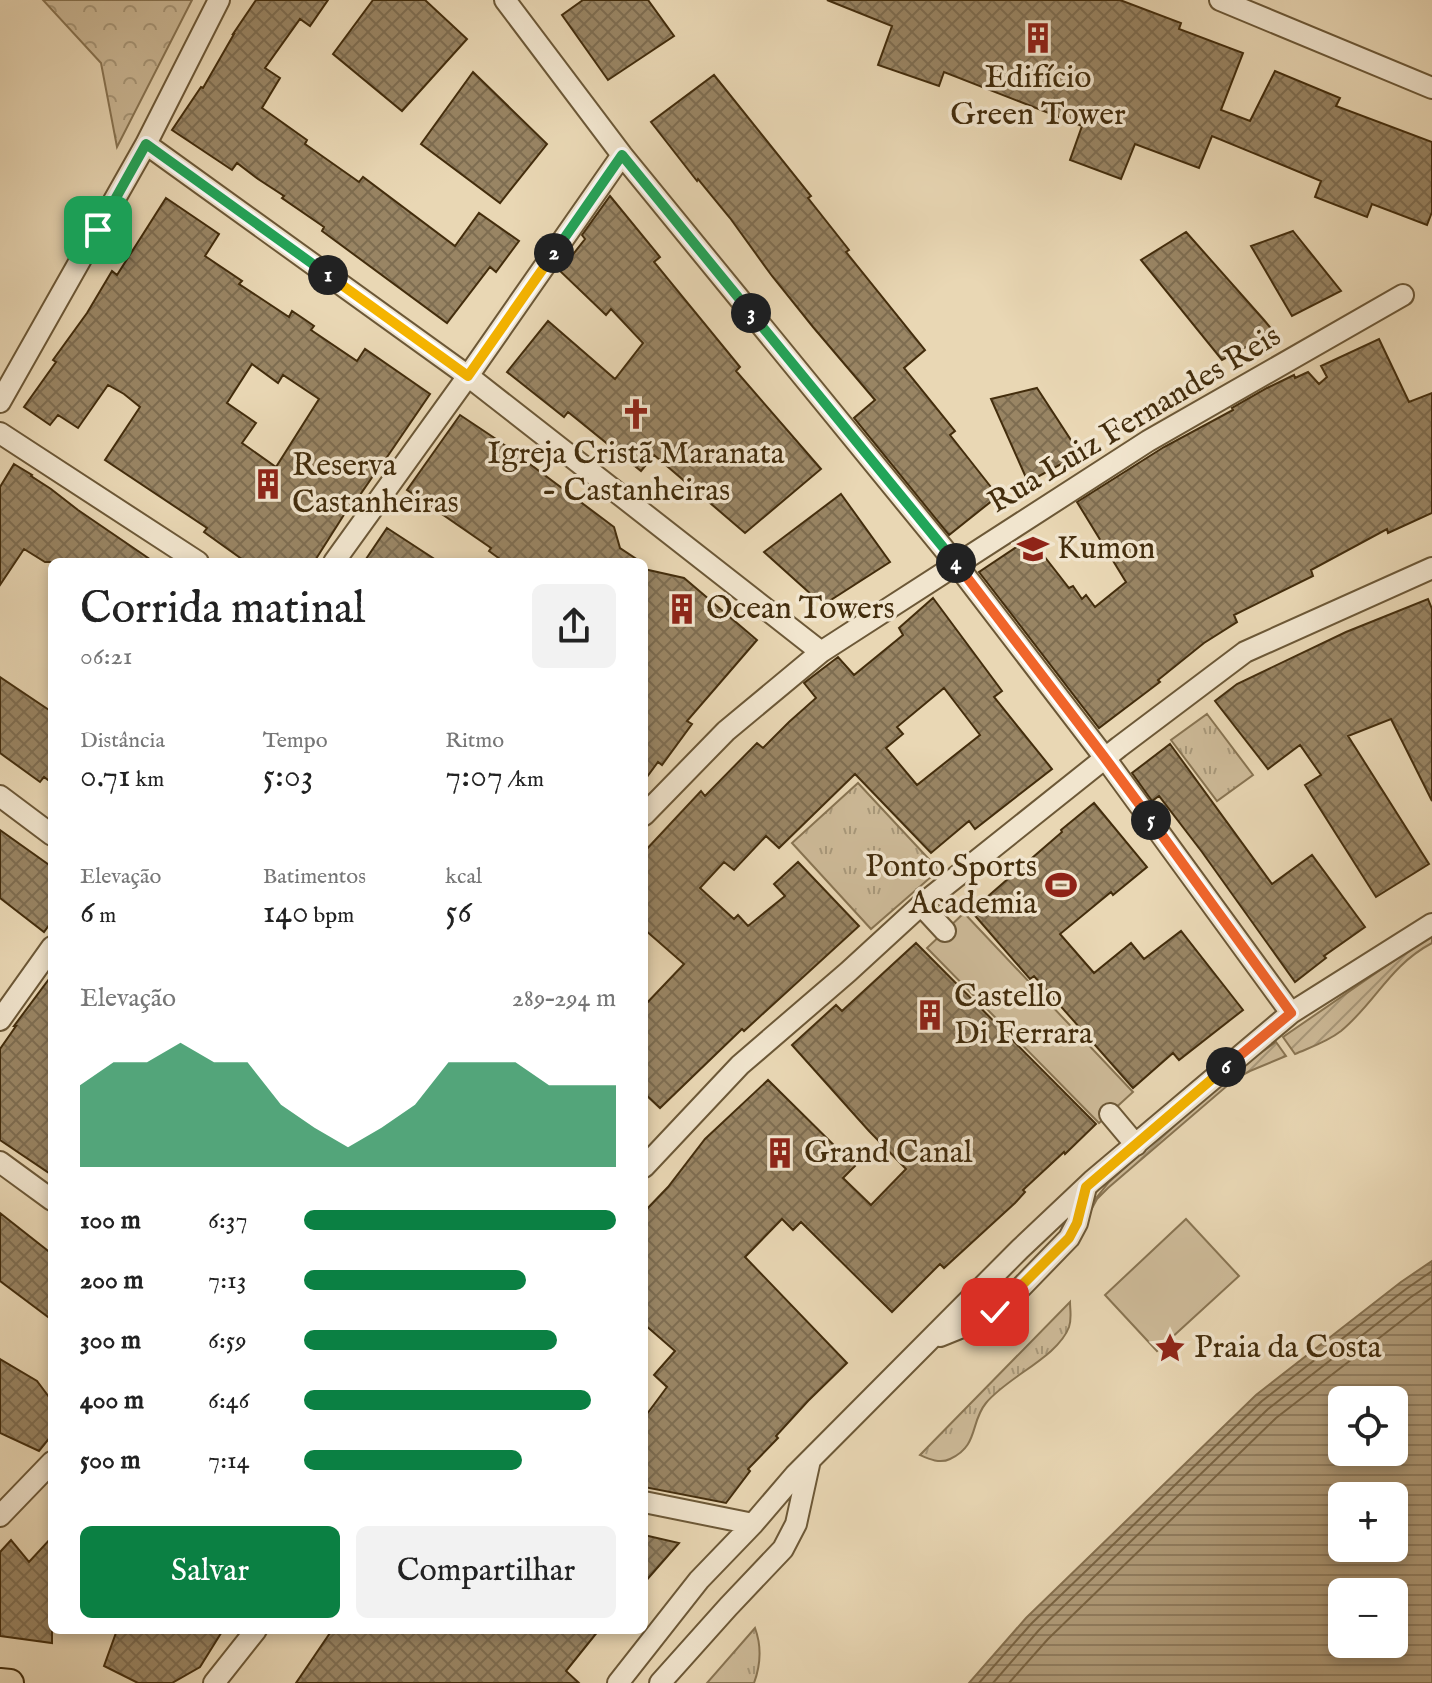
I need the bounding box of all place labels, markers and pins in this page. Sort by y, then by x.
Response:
building icon: Edifício Green Tower [1021,21,1055,55]
place label: Edifício Green Tower [950,58,1126,136]
pin [64,196,132,264]
pin: 2 [534,233,574,273]
pin: 1 [308,255,348,295]
pin: 3 [731,293,771,333]
church icon: Igreja Cristã Maranata - Castanheiras [619,397,653,431]
place label: Igreja Cristã Maranata - Castanheiras [487,434,785,512]
place label: Reserva Castanheiras [292,446,459,524]
building icon: Reserva Castanheiras [251,467,285,501]
place label: Kumon [1057,529,1155,570]
school or university icon: Kumon [1016,532,1050,566]
pin: 4 [936,543,976,583]
place label: Ocean Towers [706,589,895,630]
building icon: Ocean Towers [665,592,699,626]
pin: 5 [1131,800,1171,840]
place label: Ponto Sports Academia [865,847,1037,925]
sports icon: Ponto Sports Academia [1044,868,1078,902]
place label: Castello Di Ferrara [954,977,1093,1055]
building icon: Castello Di Ferrara [913,998,947,1032]
pin: 6 [1206,1047,1246,1087]
place label: Grand Canal [804,1133,973,1174]
building icon: Grand Canal [763,1136,797,1170]
pin [961,1278,1029,1346]
place label: Praia da Costa [1194,1328,1382,1369]
place icon: Praia da Costa [1153,1331,1187,1365]

